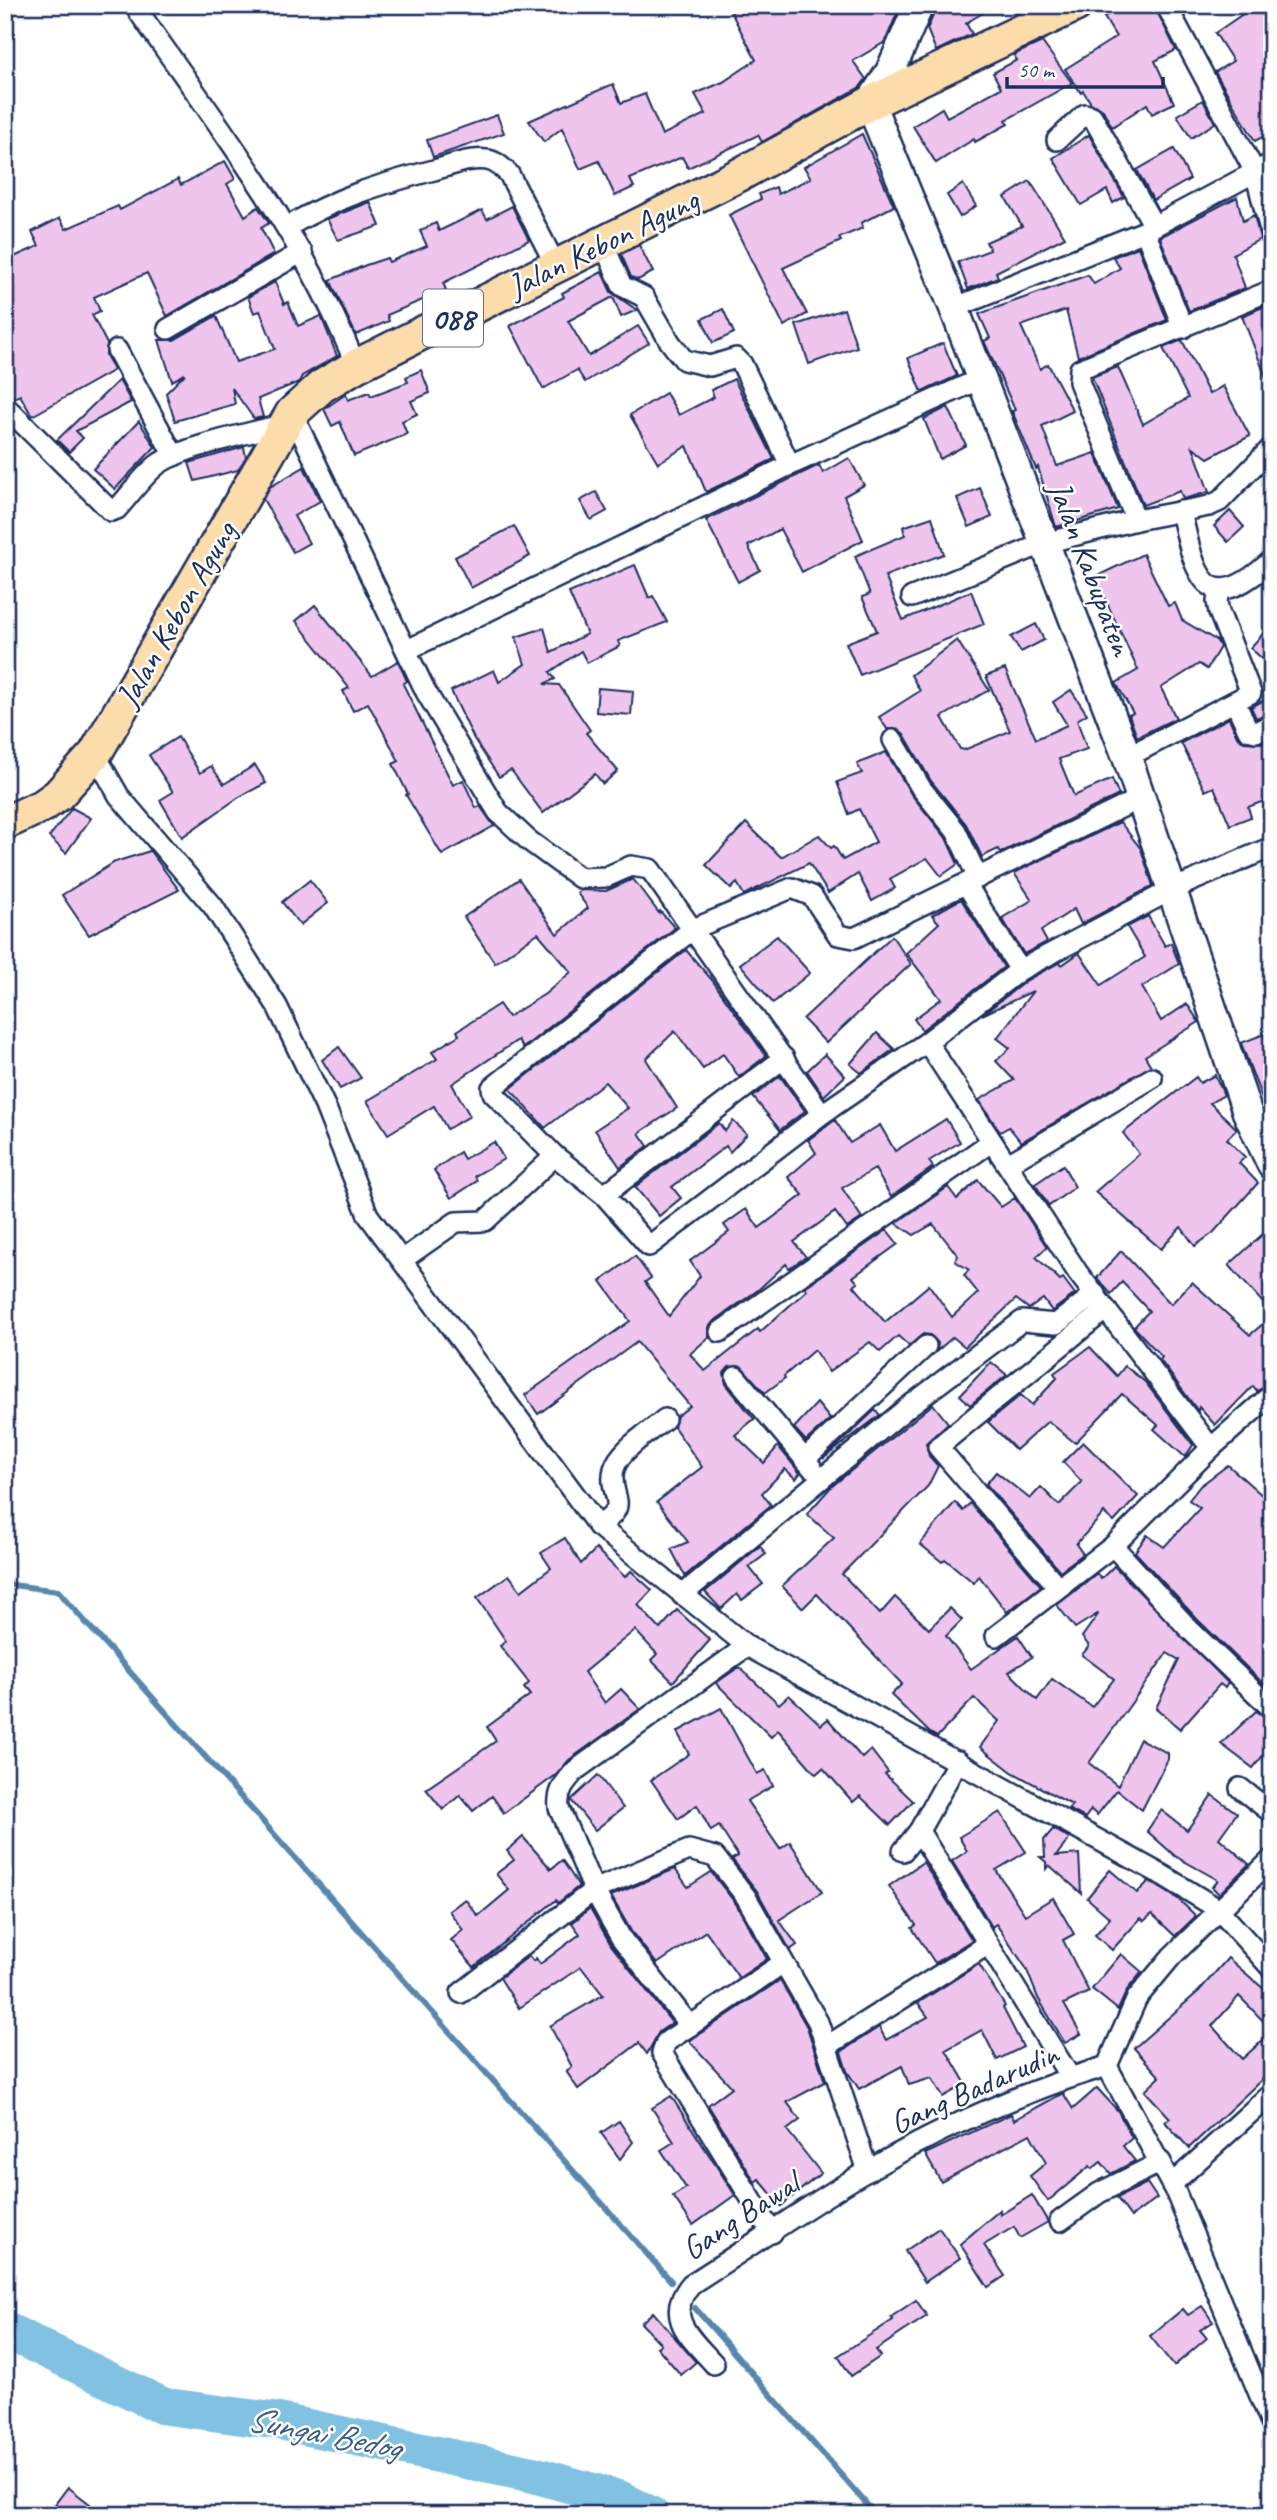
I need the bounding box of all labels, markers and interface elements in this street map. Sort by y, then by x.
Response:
scale bar [1007,46,1163,90]
text: 50 m [1018,57,1056,83]
street label: Jalan Kebon Agung [499,178,707,308]
road number: 088 [423,290,483,346]
street label: Jalan Kabupaten [1038,473,1144,663]
street label: Jalan Kebon Agung [105,512,247,716]
street label: Gang Badarudin [883,2031,1067,2144]
street label: Gang Bawal [673,2160,811,2269]
water label: Sungai Bedog [244,2396,409,2471]

